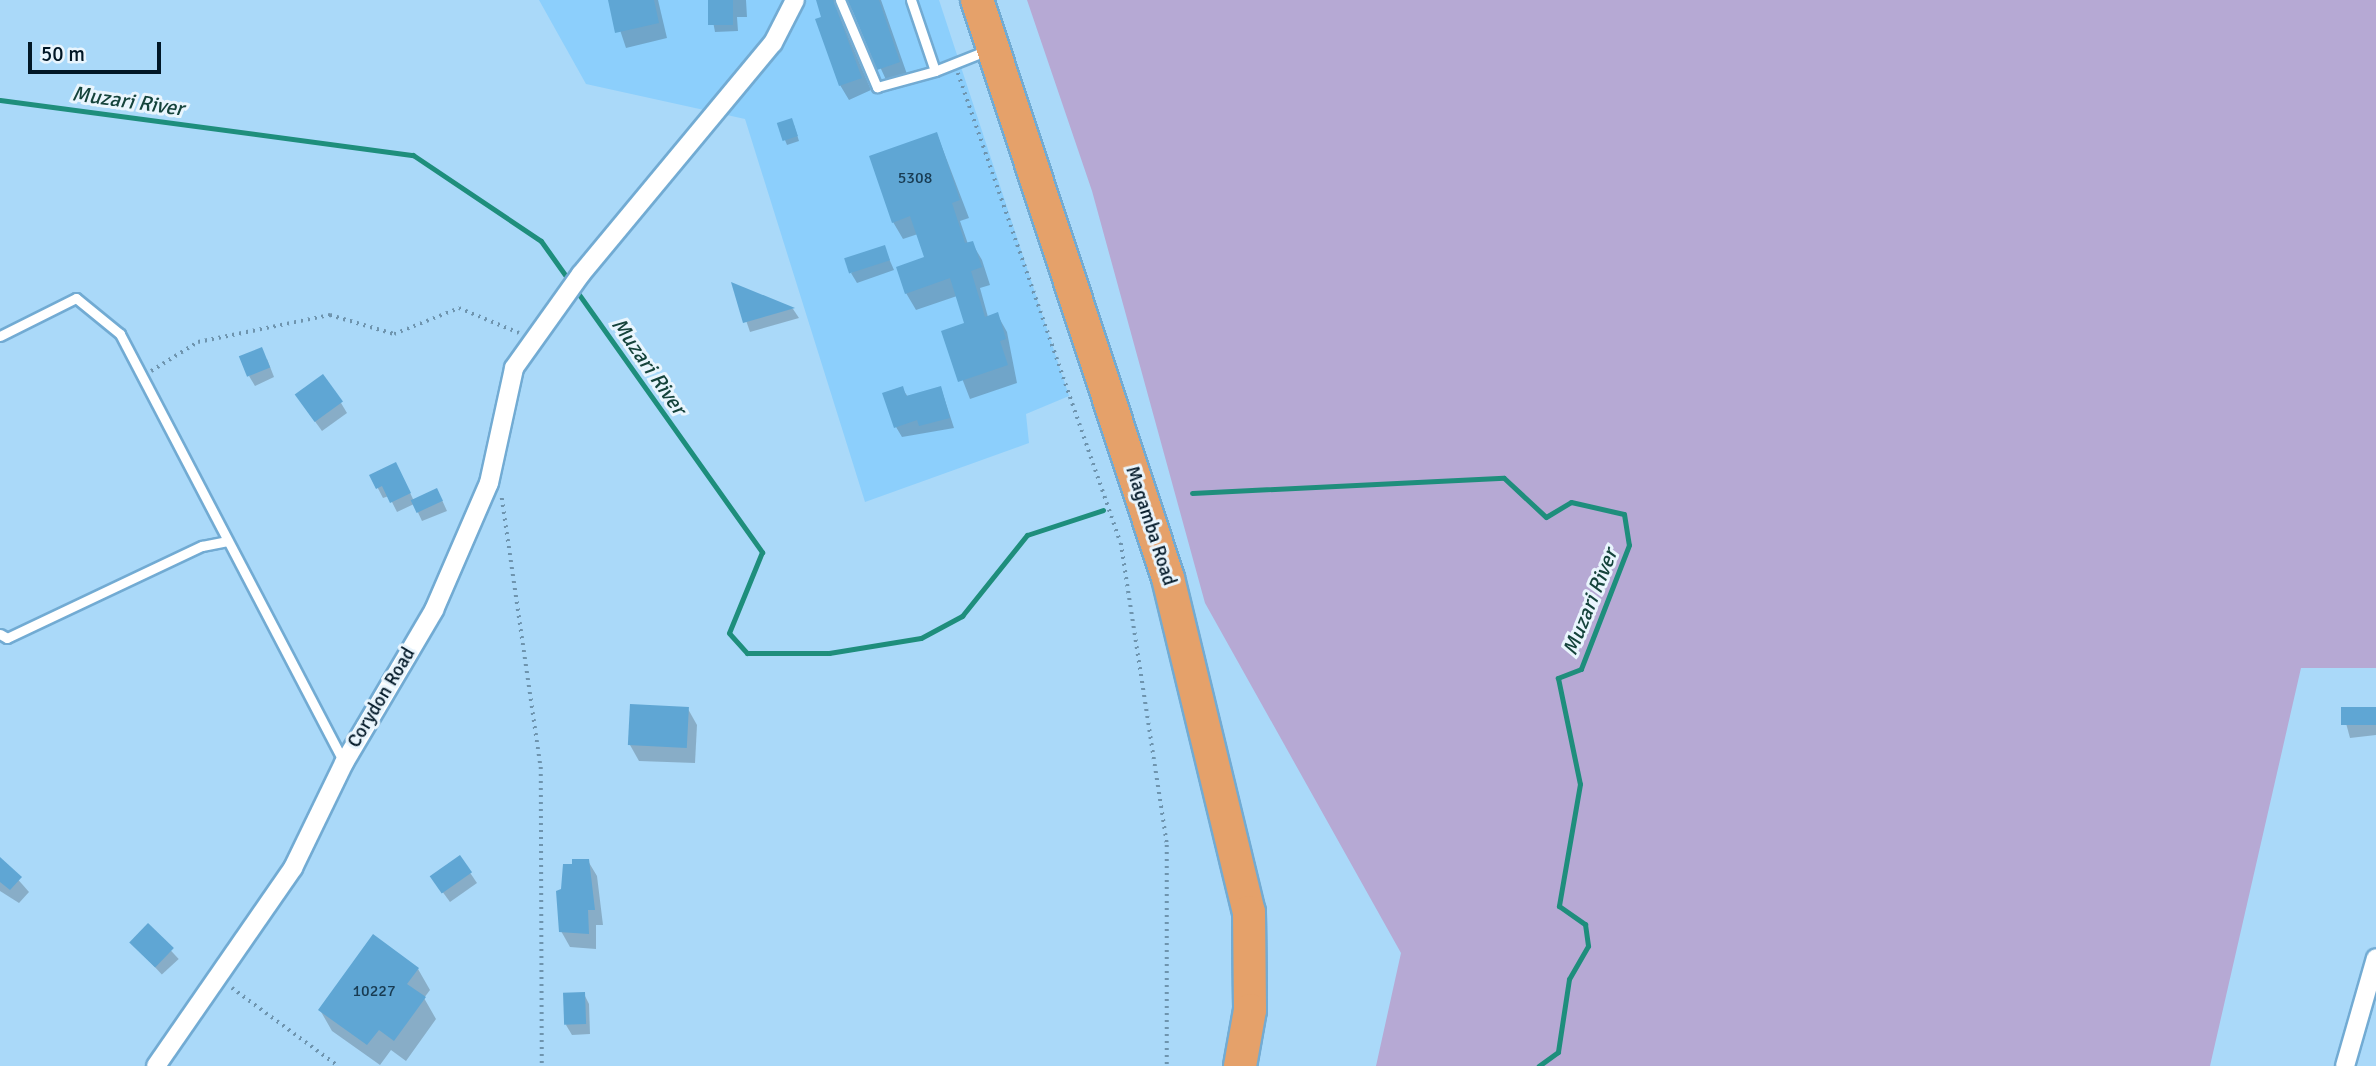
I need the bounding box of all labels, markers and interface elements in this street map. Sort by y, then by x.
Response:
scale bar [32,28,164,72]
text: 50 m [41,41,85,67]
water label: Muzari River [71,81,185,121]
house number: 5308 [898,168,932,188]
water label: Muzari River [606,313,692,419]
street label: Magamba Road [1120,463,1180,589]
water label: Muzari River [1557,545,1623,659]
street label: Corydon Road [343,644,421,752]
house number: 10227 [352,981,396,1001]

